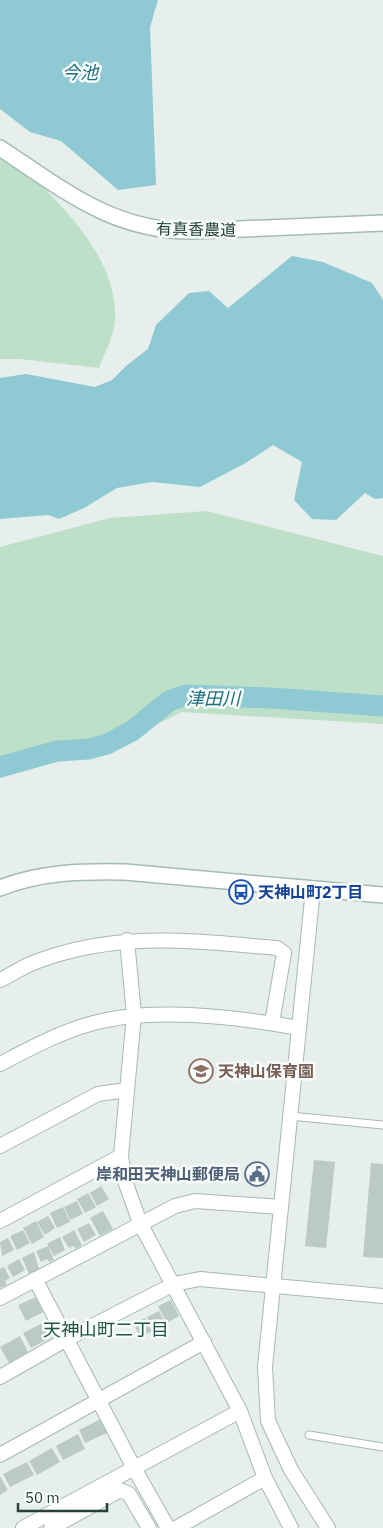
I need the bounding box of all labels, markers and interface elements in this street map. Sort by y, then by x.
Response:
water label: 今池 [62,61,100,84]
street label: 有真香農道 [156,218,236,240]
water label: 津田川 [186,687,242,710]
bus stop icon: 天神山町2丁目 [228,879,254,905]
place label: 天神山町2丁目 [258,882,364,902]
school or university icon: 天神山保育園 [188,1058,214,1084]
place label: 天神山保育園 [218,1061,314,1081]
public building icon: 岸和田天神山郵便局 [244,1161,270,1187]
place label: 岸和田天神山郵便局 [96,1164,240,1184]
district label: 天神山町二丁目 [43,1318,169,1341]
scale bar [18,1480,106,1512]
text: 50 m [25,1488,60,1507]

